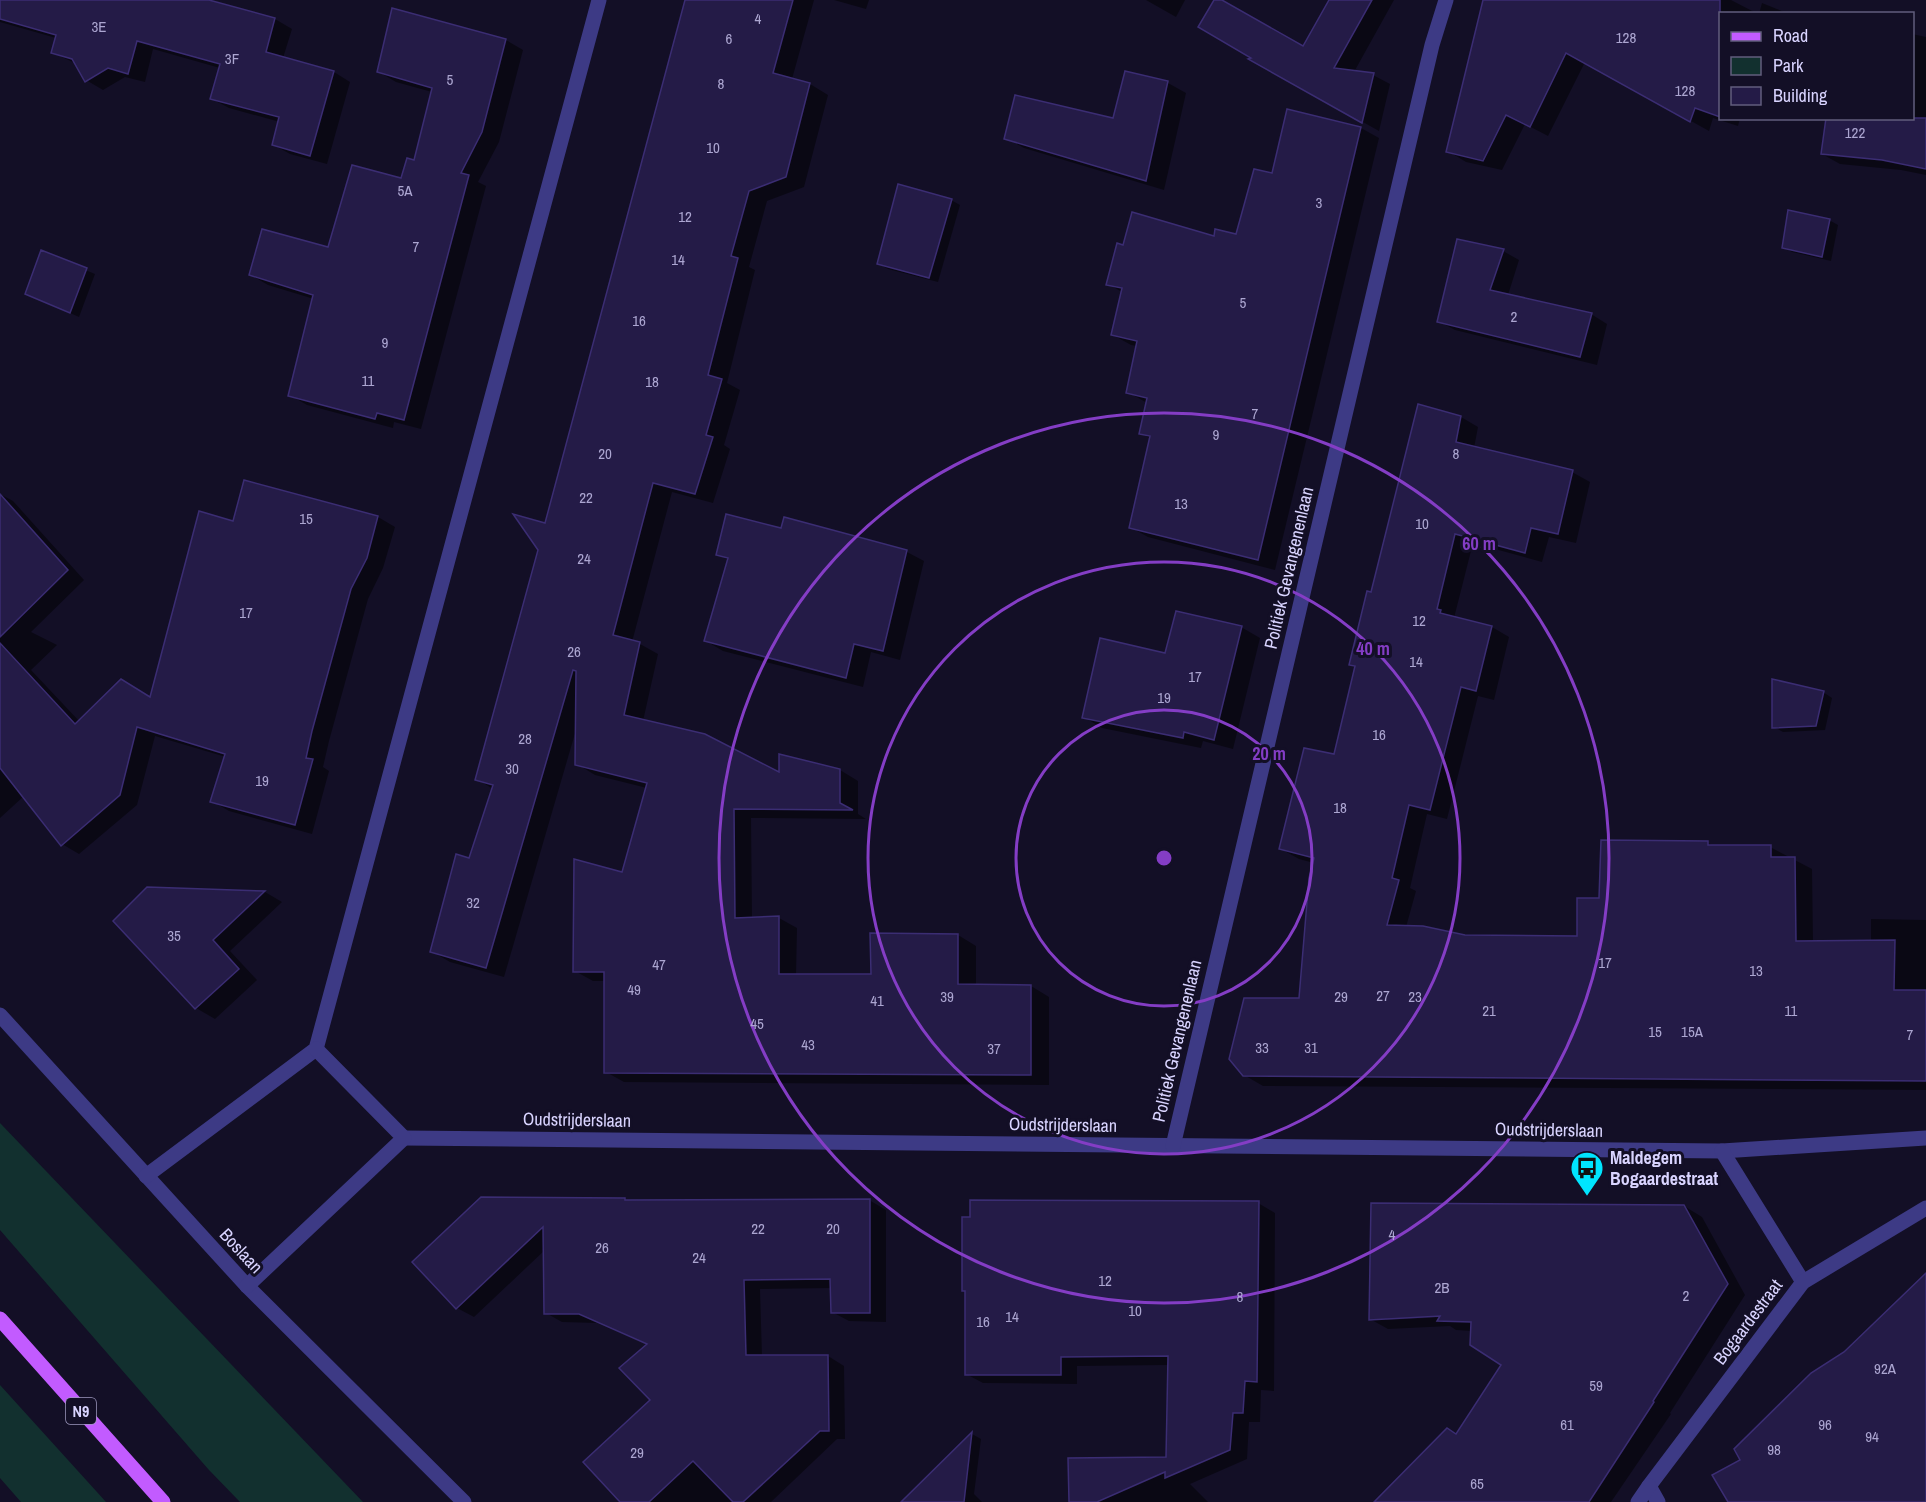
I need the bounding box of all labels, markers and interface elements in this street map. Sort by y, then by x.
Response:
house number: 4 [755,8,762,29]
legend [1719,12,1914,120]
house number: 3E [91,16,107,37]
text: Road [1773,23,1808,48]
house number: 128 [1616,27,1636,48]
house number: 6 [726,28,733,49]
house number: 3F [225,48,239,69]
text: Park [1773,53,1804,78]
house number: 5 [447,69,454,90]
house number: 8 [718,73,725,94]
house number: 128 [1675,80,1695,101]
text: Building [1773,83,1828,108]
house number: 122 [1845,122,1865,143]
house number: 10 [706,137,720,158]
house number: 5A [397,180,413,201]
house number: 3 [1316,192,1323,213]
house number: 12 [678,206,692,227]
house number: 7 [413,236,420,257]
house number: 14 [671,249,685,270]
house number: 5 [1240,292,1247,313]
house number: 2 [1511,306,1518,327]
house number: 16 [632,310,646,331]
house number: 9 [382,332,389,353]
house number: 11 [362,370,375,391]
house number: 18 [645,371,659,392]
house number: 7 [1252,403,1259,424]
house number: 9 [1213,424,1220,445]
house number: 20 [598,443,612,464]
house number: 8 [1453,443,1460,464]
street label: Politiek Gevangenenlaan [1258,484,1319,651]
house number: 22 [579,487,593,508]
house number: 13 [1174,493,1188,514]
house number: 15 [299,508,313,529]
house number: 10 [1415,513,1429,534]
text: 60 m [1462,531,1496,556]
house number: 24 [577,548,591,569]
house number: 17 [239,602,253,623]
house number: 12 [1412,610,1426,631]
text: 40 m [1356,636,1390,661]
house number: 26 [567,641,581,662]
house number: 14 [1409,651,1423,672]
house number: 17 [1188,666,1202,687]
house number: 19 [1157,687,1171,708]
house number: 16 [1372,724,1386,745]
house number: 28 [518,728,532,749]
text: 20 m [1252,741,1286,766]
house number: 30 [505,758,519,779]
house number: 19 [255,770,269,791]
house number: 18 [1333,797,1347,818]
centre of rings [1154,848,1174,868]
house number: 32 [466,892,480,913]
house number: 35 [167,925,181,946]
house number: 17 [1598,952,1612,973]
house number: 47 [652,954,666,975]
street label: Politiek Gevangenenlaan [1146,957,1207,1124]
house number: 13 [1749,960,1763,981]
house number: 49 [627,979,641,1000]
house number: 27 [1376,985,1390,1006]
house number: 39 [940,986,954,1007]
house number: 29 [1334,986,1348,1007]
house number: 23 [1408,986,1422,1007]
house number: 41 [870,990,884,1011]
house number: 21 [1482,1000,1496,1021]
house number: 11 [1785,1000,1798,1021]
house number: 45 [750,1013,764,1034]
house number: 15 [1648,1021,1662,1042]
house number: 15A [1681,1021,1704,1042]
house number: 7 [1907,1024,1914,1045]
house number: 43 [801,1034,815,1055]
house number: 33 [1255,1037,1269,1058]
house number: 31 [1304,1037,1318,1058]
house number: 37 [987,1038,1001,1059]
street label: Oudstrijderslaan [523,1106,631,1133]
street label: Oudstrijderslaan [1009,1111,1117,1138]
street label: Oudstrijderslaan [1495,1116,1603,1143]
place label: Maldegem Bogaardestraat [1610,1145,1718,1191]
bus stop icon: Maldegem Bogaardestraat [1569,1150,1605,1197]
house number: 22 [751,1218,765,1239]
house number: 20 [826,1218,840,1239]
street label: Boslaan [214,1223,269,1279]
house number: 4 [1389,1224,1396,1245]
house number: 26 [595,1237,609,1258]
house number: 24 [692,1247,706,1268]
house number: 12 [1098,1270,1112,1291]
street label: Bogaardestraat [1707,1274,1788,1370]
house number: 2B [1434,1277,1450,1298]
house number: 2 [1683,1285,1690,1306]
house number: 8 [1237,1286,1244,1307]
house number: 10 [1128,1300,1142,1321]
house number: 14 [1005,1306,1019,1327]
house number: 16 [976,1311,990,1332]
house number: 92A [1874,1358,1897,1379]
house number: 59 [1589,1375,1603,1396]
road number: N9 [66,1398,96,1424]
house number: 61 [1560,1414,1574,1435]
house number: 96 [1818,1414,1832,1435]
house number: 94 [1865,1426,1879,1447]
house number: 98 [1767,1439,1781,1460]
house number: 29 [630,1442,644,1463]
house number: 65 [1470,1473,1484,1494]

